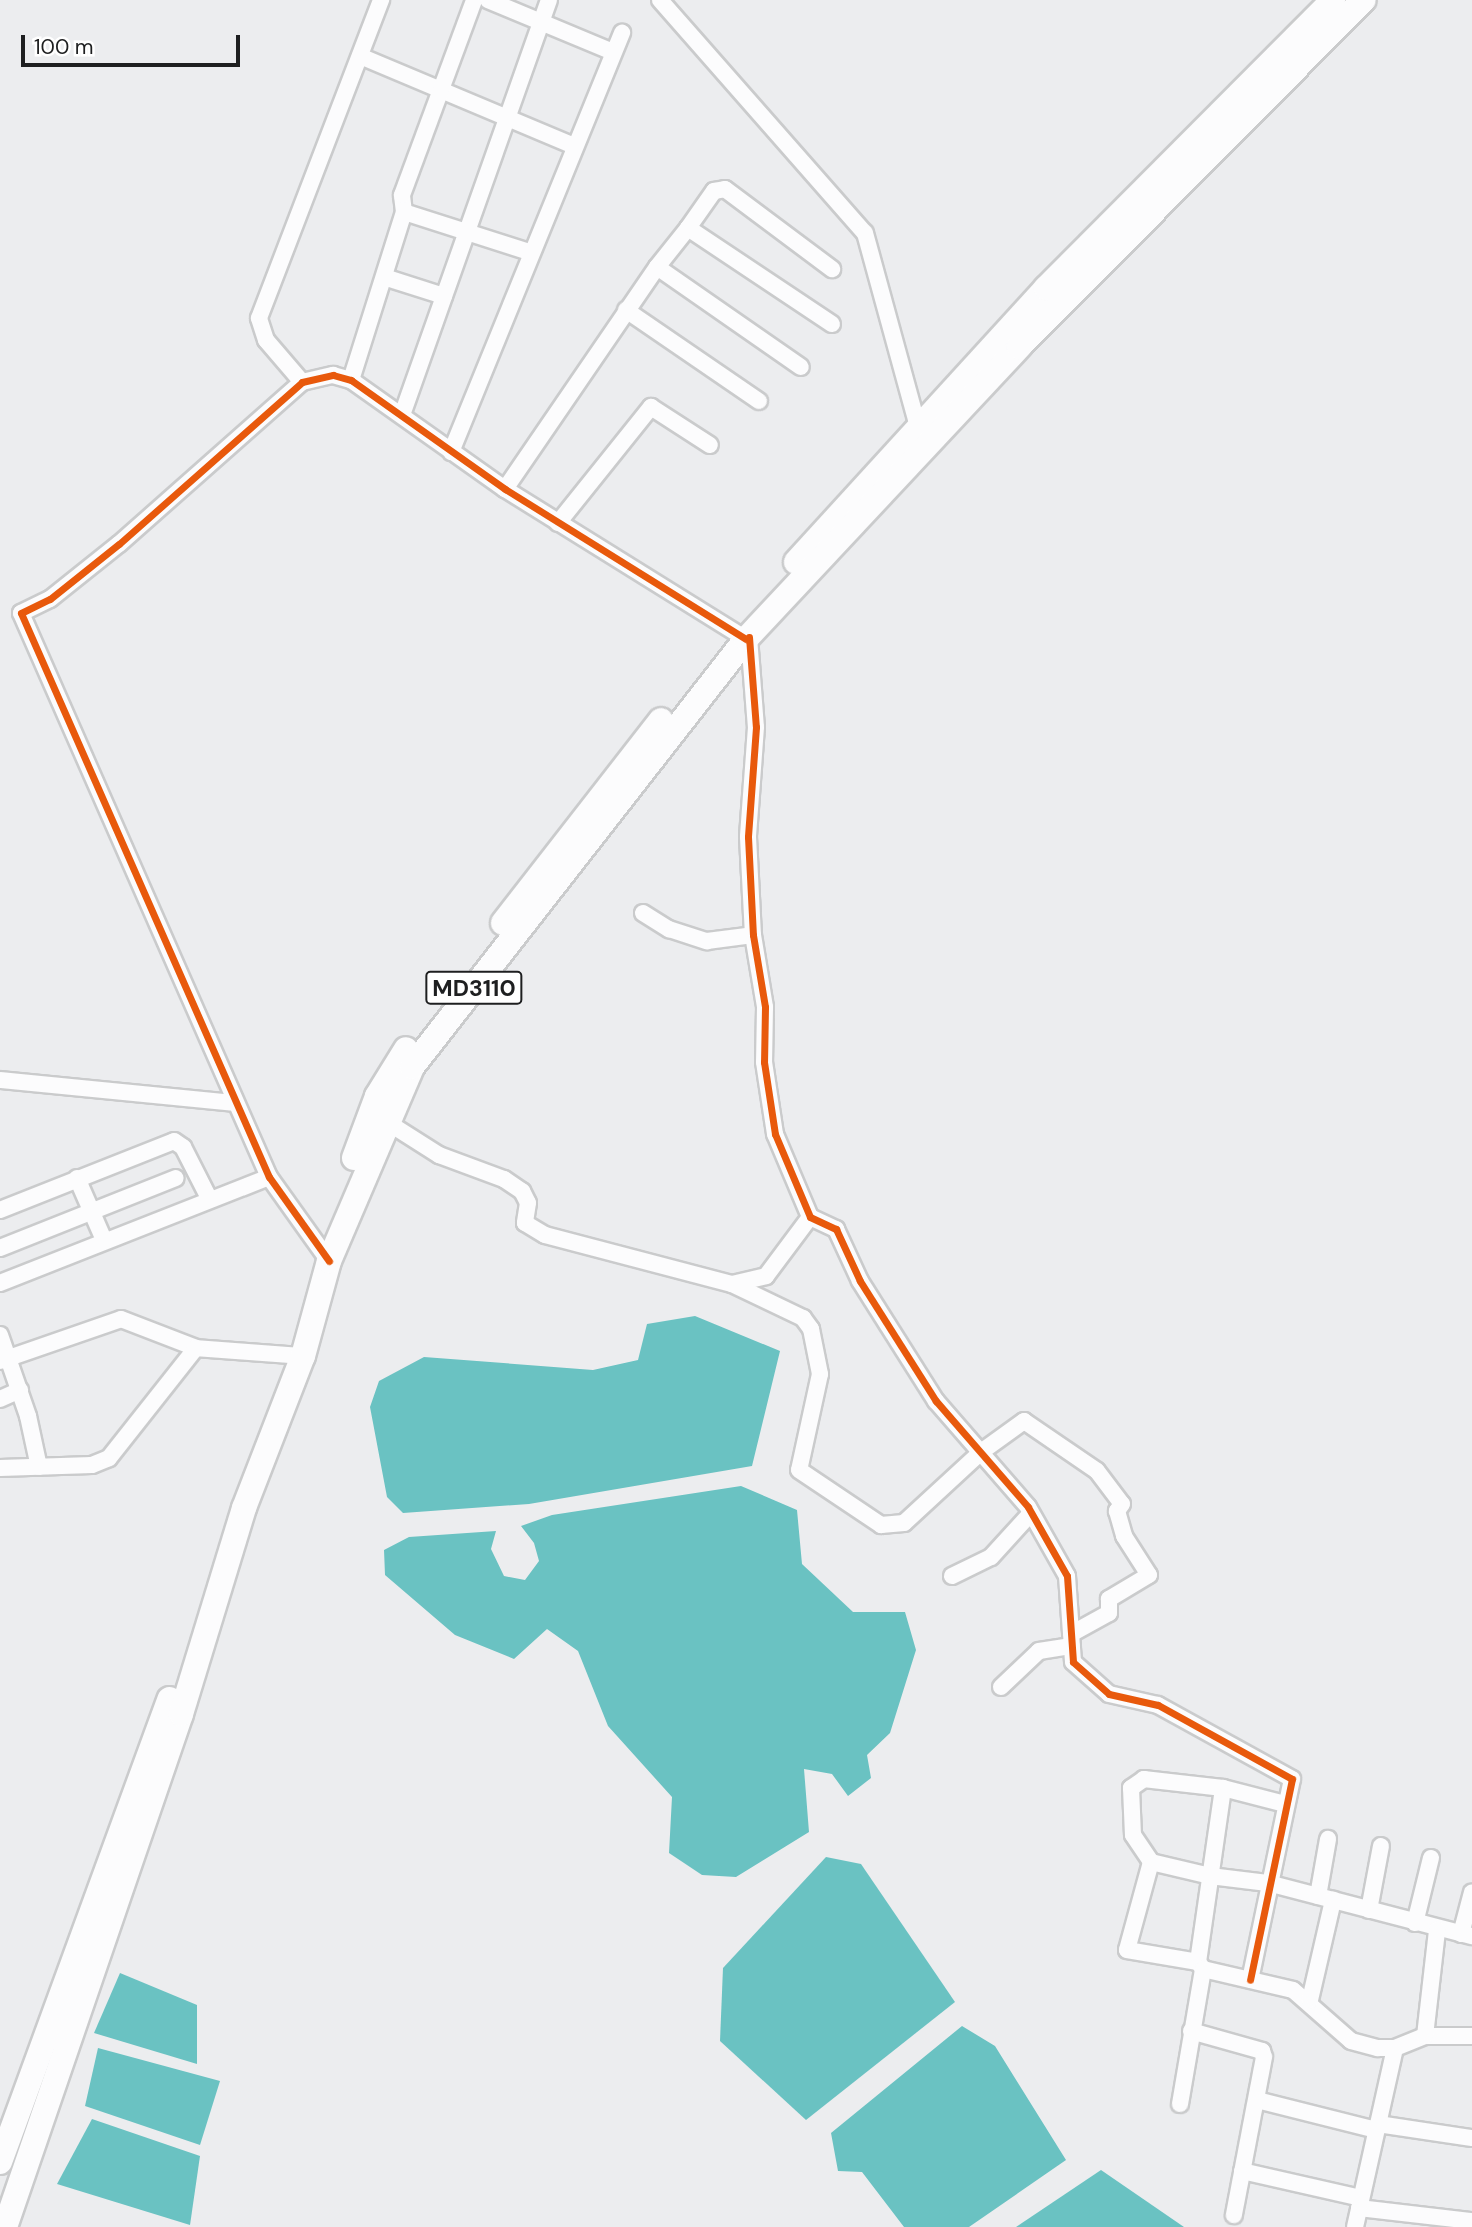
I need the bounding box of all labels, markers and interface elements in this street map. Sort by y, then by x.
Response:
scale bar [24,21,243,65]
text: 100 m [34,33,94,61]
road number: MD3110 [425,968,523,1007]

